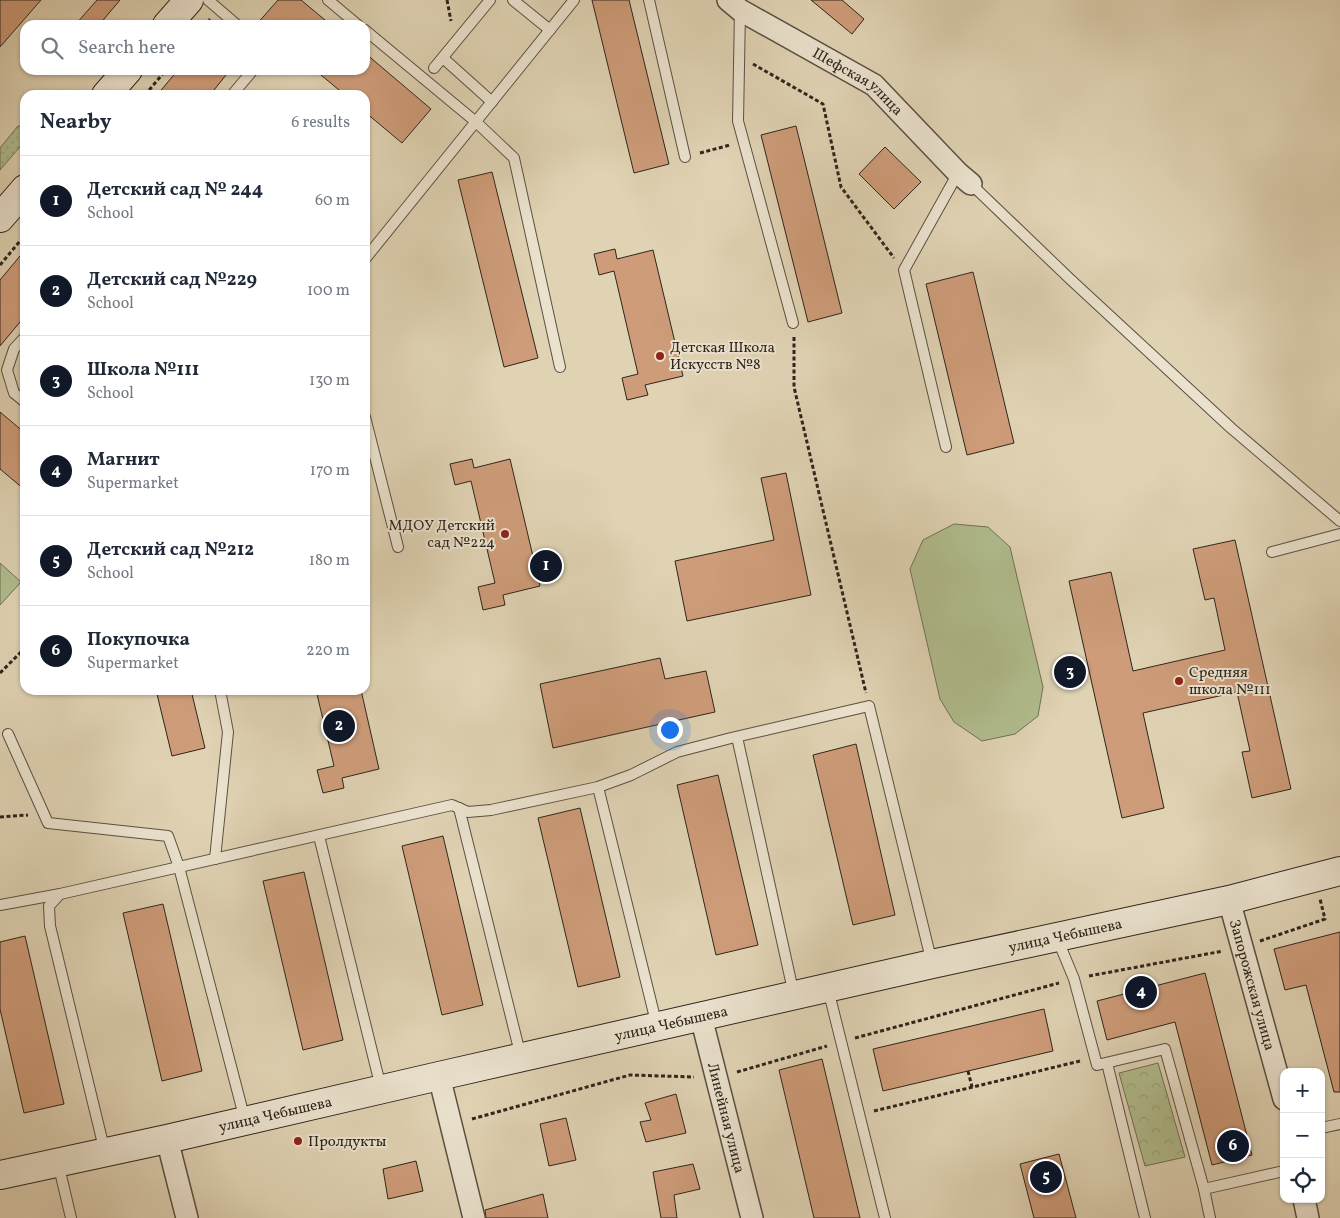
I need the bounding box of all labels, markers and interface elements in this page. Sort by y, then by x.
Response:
search box [20,20,370,75]
icon: search [38,34,66,62]
text: Search here [78,35,175,61]
street label: Шефская улица [808,44,907,121]
text: Nearby [40,108,111,137]
text: 6 results [291,112,350,134]
text: Детский сад № 244 [87,177,263,203]
text: 1 [53,190,59,212]
text: 60 m [315,190,350,212]
text: School [87,203,134,225]
text: Детский сад №229 [87,267,257,293]
text: 2 [52,280,60,302]
text: 100 m [307,280,350,302]
text: School [87,293,134,315]
place label: Детская Школа Искусств №8 [670,338,775,376]
marker: Детская Школа Искусств №8 [654,350,666,362]
text: Школа №111 [87,357,200,383]
text: 3 [52,370,60,392]
text: 130 m [309,370,350,392]
text: School [87,383,134,405]
text: Магнит [87,447,160,473]
text: 4 [51,460,61,482]
text: 170 m [310,460,350,482]
text: Supermarket [87,473,179,495]
place label: МДОУ Детский сад №224 [389,516,495,554]
marker: МДОУ Детский сад №224 [499,528,511,540]
text: Детский сад №212 [87,537,254,563]
pin: 1 [530,547,562,585]
text: 5 [52,550,60,572]
text: 180 m [309,550,350,572]
text: School [87,563,134,585]
text: Покупочка [87,627,190,653]
text: 6 [52,640,60,662]
text: 220 m [306,640,350,662]
text: Supermarket [87,653,179,675]
pin: 3 [1054,653,1086,691]
place label: Средняя школа №111 [1189,663,1271,701]
marker: Средняя школа №111 [1173,675,1185,687]
pin: 2 [323,707,355,745]
your location [657,717,683,743]
street label: улица Чебышева [1007,914,1124,959]
street label: Запорожская улица [1223,917,1279,1053]
pin: 4 [1125,973,1157,1011]
street label: улица Чебышева [613,1002,730,1048]
street label: Линейная улица [701,1061,749,1176]
map controls [1280,1068,1325,1203]
button: + [1280,1068,1325,1113]
street label: улица Чебышева [217,1092,334,1139]
button: − [1280,1113,1325,1158]
pin: 6 [1217,1127,1249,1165]
place label: Пролдукты [308,1132,387,1153]
marker: Пролдукты [292,1135,304,1147]
pin: 5 [1030,1158,1062,1196]
button: locate [1280,1158,1325,1203]

